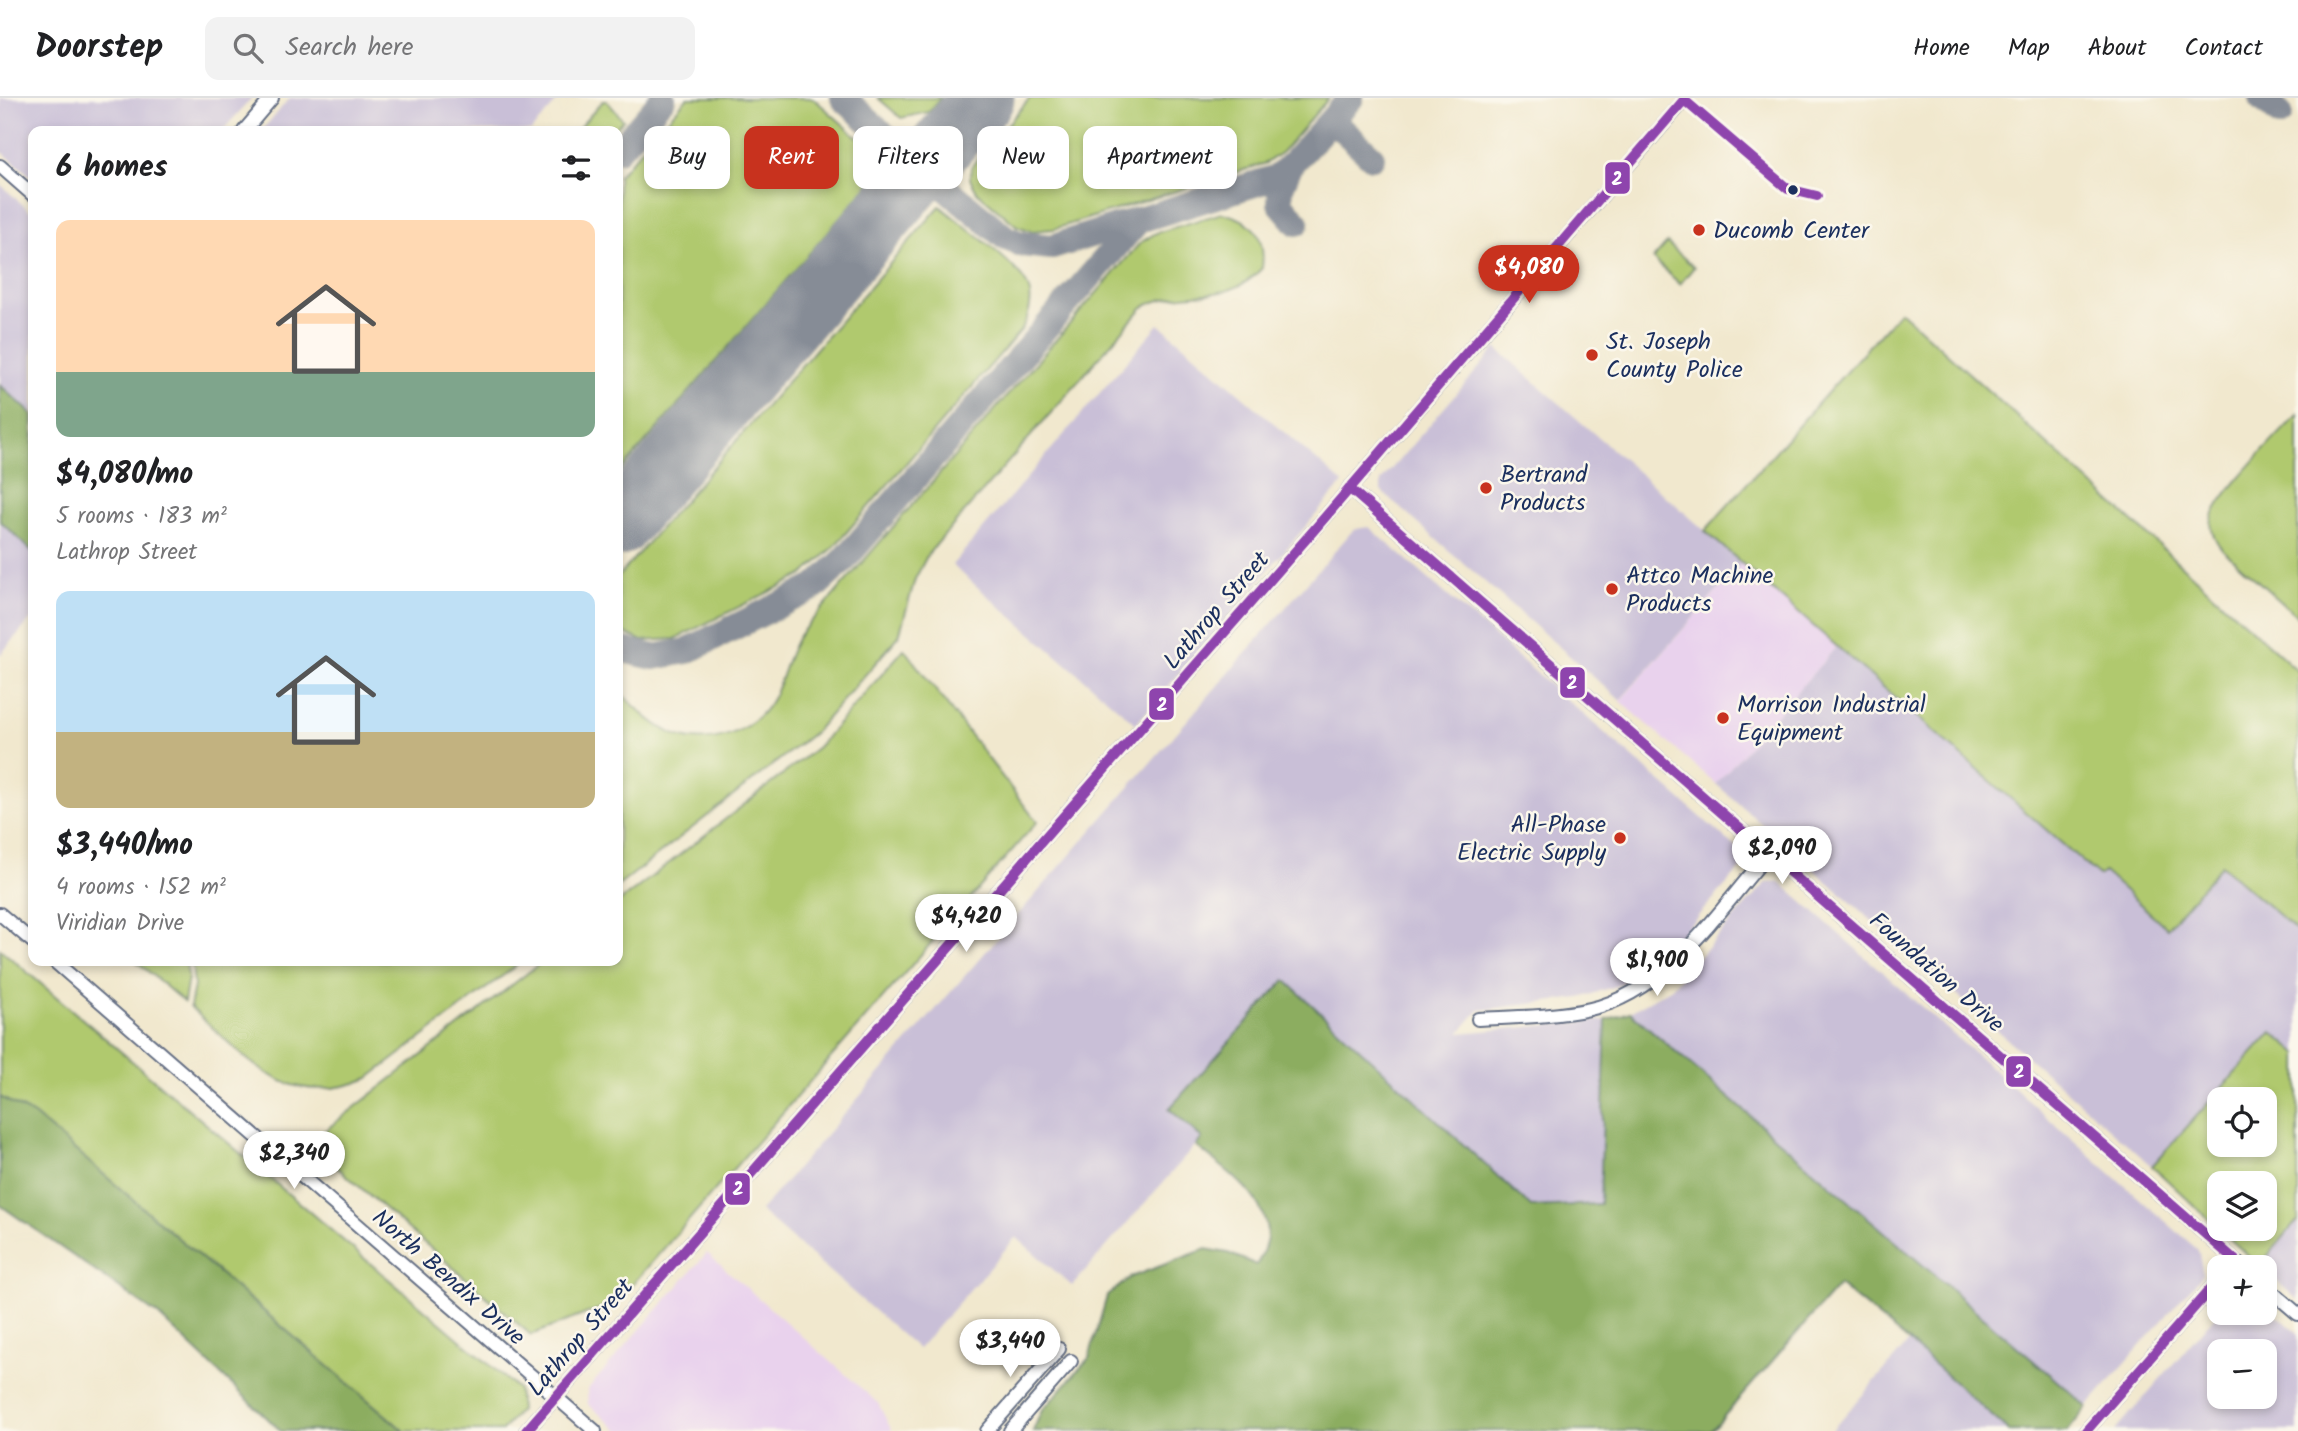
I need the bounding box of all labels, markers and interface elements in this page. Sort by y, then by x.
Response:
search box [205,17,695,80]
text: Doorstep [35,22,163,75]
text: Search here [285,27,413,69]
icon: search [229,29,267,67]
text: Home [1913,29,1970,68]
text: Map [2008,29,2050,68]
text: About [2088,29,2146,68]
text: Contact [2184,29,2263,68]
chip: Buy [644,126,730,189]
chip: Rent [744,126,839,189]
chip: Filters [853,126,963,189]
chip: New [977,126,1069,189]
chip: Apartment [1083,126,1237,189]
text: 6 homes [56,144,168,192]
icon: filters [557,149,595,187]
line badge: 2 [1604,161,1631,195]
text: 2 [1611,165,1623,195]
unlabelled marker [1786,183,1800,197]
place label: Ducomb Center [1713,212,1871,251]
marker: Ducomb Center [1691,222,1707,238]
pin: $4,080 [1472,246,1586,305]
text: $4,080 [1494,250,1564,286]
icon: home [263,266,389,392]
place label: St. Joseph County Police [1606,323,1743,390]
marker: St. Joseph County Police [1584,347,1600,363]
text: $4,080/mo [56,451,193,499]
place label: Bertrand Products [1500,456,1588,523]
marker: Bertrand Products [1478,480,1494,496]
text: 5 rooms · 183 m² [56,499,227,535]
text: Lathrop Street [56,535,197,571]
street label: Lathrop Street [1154,542,1281,679]
place label: Attco Machine Products [1626,557,1774,624]
marker: Attco Machine Products [1604,581,1620,597]
icon: home [263,637,389,763]
line badge: 2 [1559,666,1586,699]
text: 2 [1566,669,1578,699]
place label: Morrison Industrial Equipment [1737,686,1926,753]
line badge: 2 [1148,687,1175,721]
text: 2 [1156,691,1168,721]
marker: Morrison Industrial Equipment [1715,710,1731,726]
place label: All-Phase Electric Supply [1457,806,1607,873]
text: $3,440/mo [56,822,193,870]
pin: $2,090 [1725,826,1839,886]
marker: All-Phase Electric Supply [1612,830,1628,846]
text: $2,090 [1748,831,1816,867]
text: 4 rooms · 152 m² [56,870,226,906]
pin: $4,420 [909,894,1023,954]
text: $4,420 [931,899,1001,935]
street label: Foundation Drive [1859,903,2013,1044]
text: Viridian Drive [56,906,184,942]
pin: $1,900 [1600,939,1714,998]
text: $1,900 [1626,943,1688,979]
line badge: 2 [2005,1055,2032,1088]
text: 2 [2013,1058,2025,1088]
map controls [2207,1087,2277,1409]
button: locate [2207,1087,2277,1157]
pin: $2,340 [237,1132,351,1191]
text: $2,340 [259,1136,329,1172]
button: layers [2207,1171,2277,1241]
line badge: 2 [724,1172,751,1206]
text: 2 [732,1175,744,1205]
street label: North Bendix Drive [362,1200,534,1356]
button: + [2207,1255,2277,1325]
street label: Lathrop Street [518,1269,645,1406]
pin: $3,440 [953,1320,1067,1379]
text: $3,440 [975,1324,1045,1360]
button: − [2207,1339,2277,1409]

